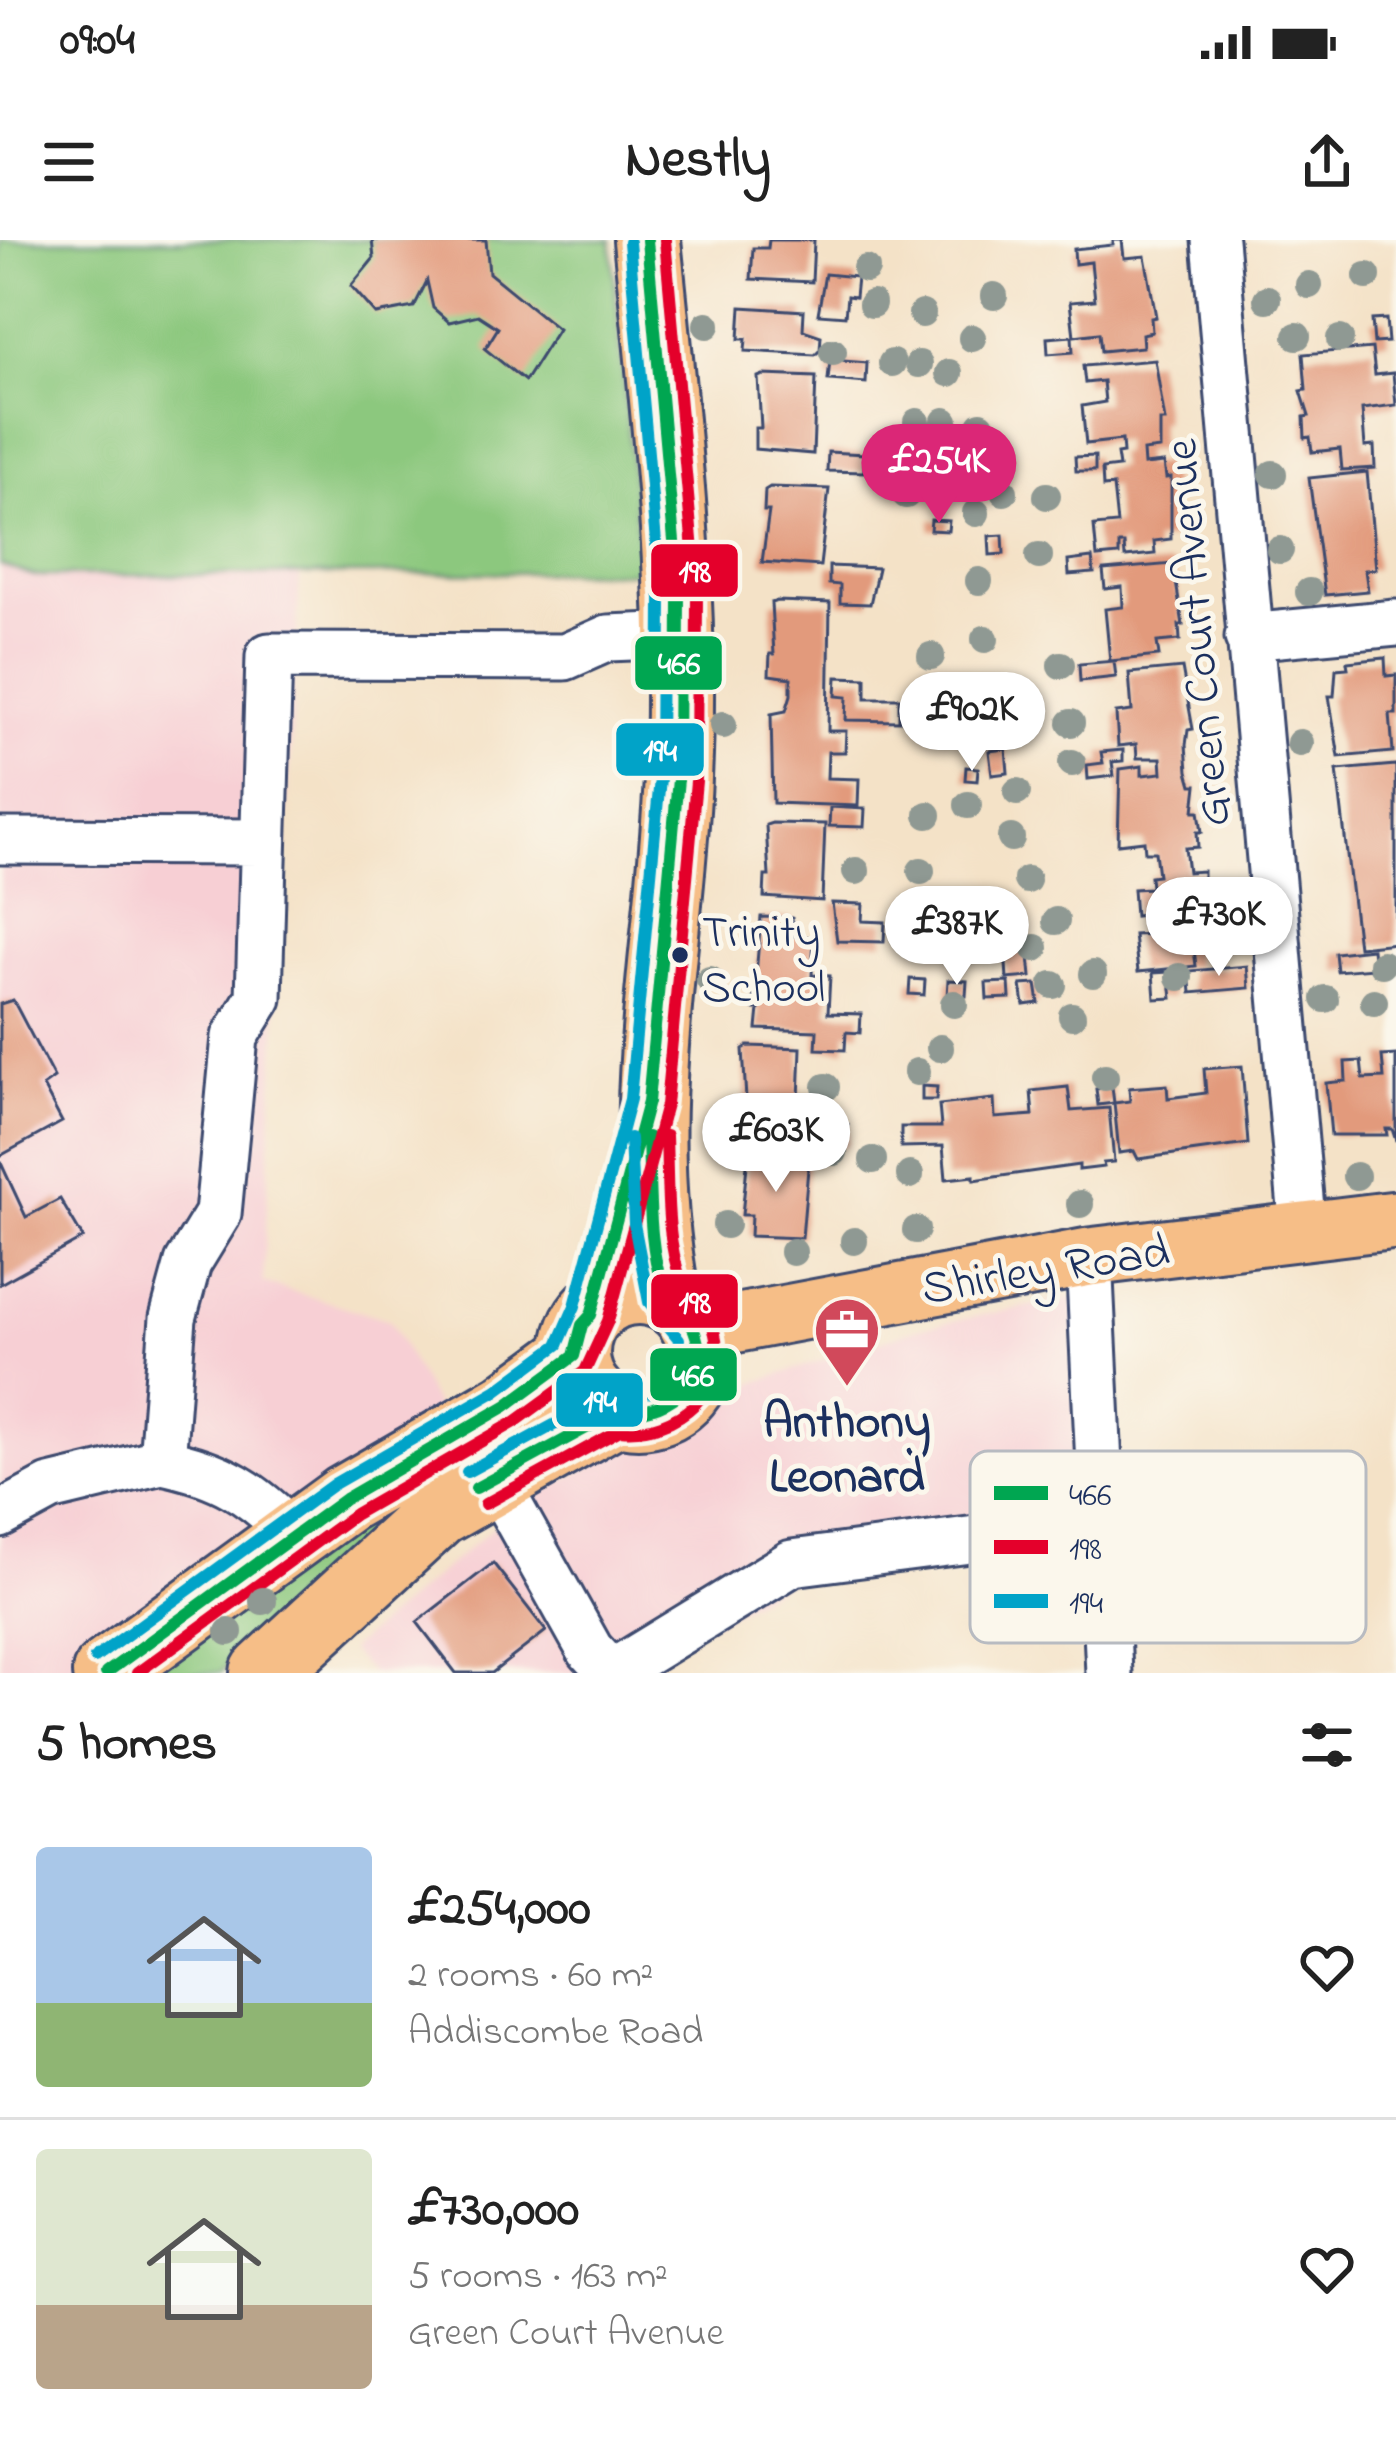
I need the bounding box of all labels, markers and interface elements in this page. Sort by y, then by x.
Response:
text: 09:04 [60,9,135,75]
text: Nestly [625,123,771,201]
icon: menu [36,129,102,195]
icon: share [1294,129,1360,195]
pin: £254K [855,424,1023,526]
text: £254K [888,434,990,491]
street label: Green Court Avenue [1148,435,1252,829]
line badge: 198 [649,542,740,599]
text: 198 [679,550,712,598]
line badge: 466 [633,634,724,692]
text: 466 [658,642,701,690]
pin: £902K [888,672,1056,774]
text: £902K [926,682,1018,739]
line badge: 194 [614,721,706,778]
text: 194 [643,729,677,777]
pin: £730K [1135,877,1303,979]
pin: £387K [873,886,1041,988]
text: £730K [1173,887,1265,944]
text: £387K [912,896,1002,953]
place label: Trinity School [702,902,825,1023]
marker: Trinity School [669,944,691,966]
pin: £603K [692,1093,860,1195]
text: £603K [729,1103,823,1160]
street label: Shirley Road [917,1218,1175,1326]
line badge: 198 [649,1272,740,1330]
text: 198 [679,1281,712,1329]
office icon: Anthony Leonard [812,1295,882,1389]
line badge: 466 [648,1346,739,1403]
text: 466 [672,1354,715,1402]
line badge: 194 [554,1371,645,1429]
text: 194 [583,1380,617,1428]
place label: Anthony Leonard [763,1389,931,1514]
legend [970,1451,1366,1643]
text: 466 [1069,1473,1112,1521]
text: 198 [1069,1527,1102,1575]
text: 194 [1069,1581,1103,1629]
text: 5 homes [36,1708,217,1783]
icon: filters [1294,1712,1360,1778]
text: £254,000 [408,1873,591,1948]
icon: home [132,1895,276,2039]
icon: heart [1294,1934,1360,2000]
text: 2 rooms · 60 m² [408,1948,653,2005]
text: Addiscombe Road [408,2005,703,2062]
text: £730,000 [408,2174,579,2249]
icon: home [132,2197,276,2341]
icon: heart [1294,2236,1360,2302]
text: 5 rooms · 163 m² [408,2249,668,2306]
text: Green Court Avenue [408,2306,724,2363]

